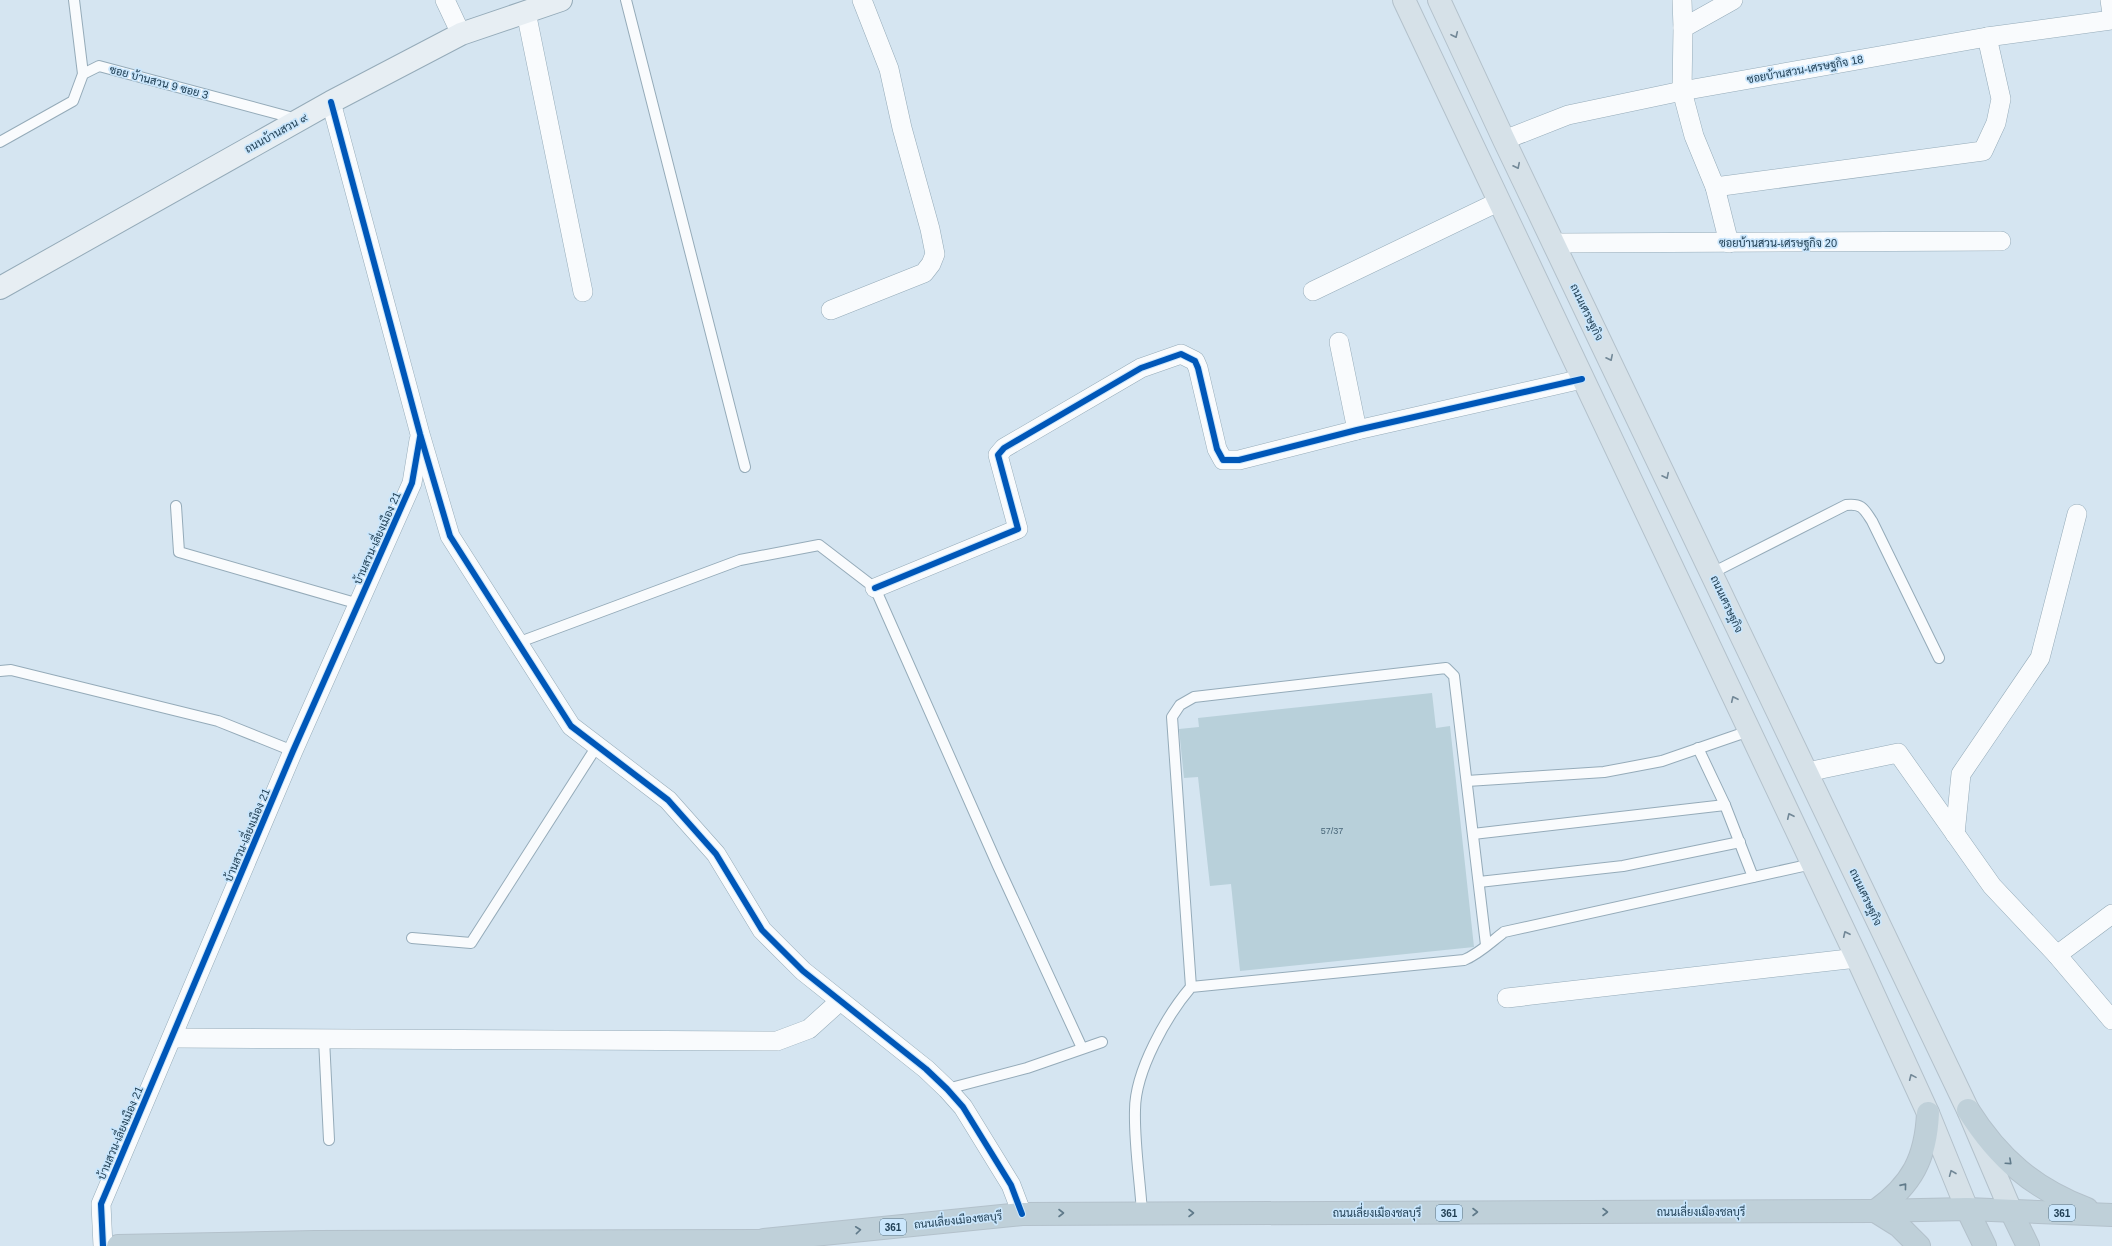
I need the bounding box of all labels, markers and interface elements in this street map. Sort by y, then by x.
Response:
one-way arrow [1450,31,1458,39]
street label: ซอยบ้านสวน-เศรษฐกิจ 18 [1746,52,1865,87]
street label: ซอย บ้านสวน 9 ซอย 3 [108,62,210,101]
street label: ถนนบ้านสวน ๙ [242,110,310,155]
one-way arrow [1512,161,1519,169]
street label: ซอยบ้านสวน-เศรษฐกิจ 20 [1719,236,1837,251]
street label: ถนนเศรษฐกิจ [1566,282,1606,343]
one-way arrow [1605,354,1613,362]
one-way arrow [1661,471,1669,479]
street label: บ้านสวน-เลี่ยงเมือง 21 [347,488,403,586]
street label: ถนนเศรษฐกิจ [1707,574,1745,635]
one-way arrow [1731,696,1739,703]
street label: บ้านสวน-เลี่ยงเมือง 21 [217,785,272,883]
one-way arrow [1787,813,1795,821]
house number: 57/37 [1321,826,1343,836]
street label: ถนนเศรษฐกิจ [1846,867,1884,928]
one-way arrow [1843,931,1851,938]
one-way arrow [1909,1074,1917,1081]
street label: บ้านสวน-เลี่ยงเมือง 21 [90,1083,145,1181]
one-way arrow [2004,1158,2012,1165]
one-way arrow [1949,1169,1957,1177]
one-way arrow [1899,1183,1906,1190]
street label: ถนนเลี่ยงเมืองชลบุรี [1657,1201,1745,1221]
street label: ถนนเลี่ยงเมืองชลบุรี [1333,1202,1421,1222]
street label: ถนนเลี่ยงเมืองชลบุรี [913,1204,1003,1234]
road number: 361 [1436,1205,1462,1221]
road number: 361 [2049,1205,2075,1221]
one-way arrow [1472,1208,1478,1216]
one-way arrow [1602,1208,1608,1216]
one-way arrow [1058,1209,1064,1217]
one-way arrow [1188,1209,1194,1217]
road number: 361 [880,1219,906,1235]
one-way arrow [855,1226,861,1235]

